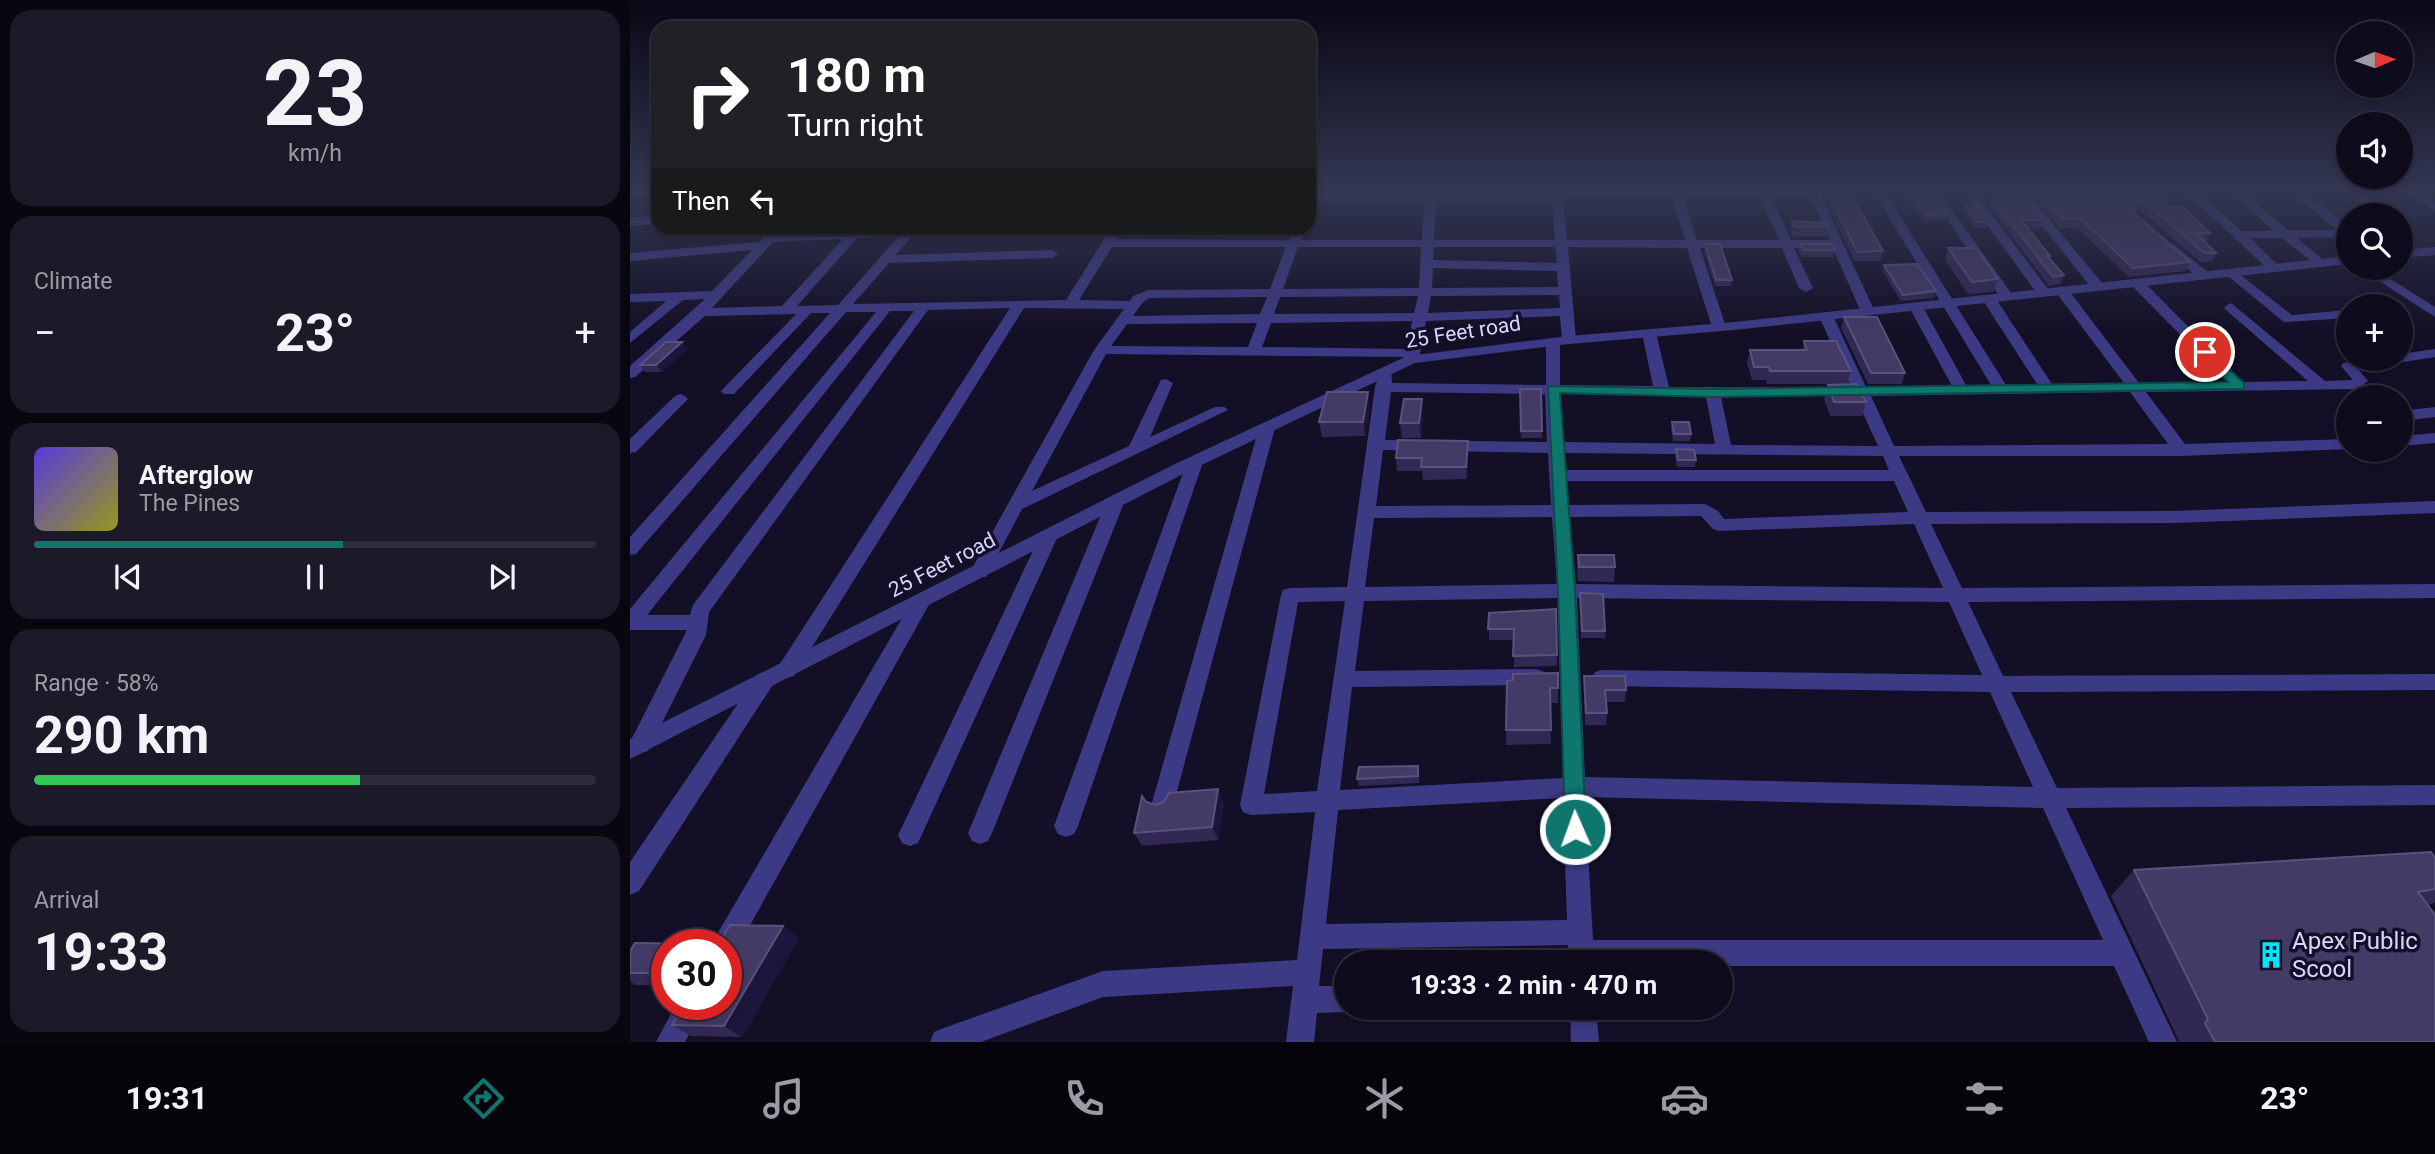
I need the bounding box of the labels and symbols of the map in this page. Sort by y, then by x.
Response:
north arrow [2336,21,2413,98]
street label: 25 Feet road [1403,311,1523,353]
pin [2175,322,2235,382]
street label: 25 Feet road [885,528,999,602]
position arrow [1538,792,1612,866]
place label: Apex Public Scool [2292,927,2418,983]
speed limit sign: 30 [651,929,742,1020]
building icon: Apex Public Scool [2256,940,2286,970]

